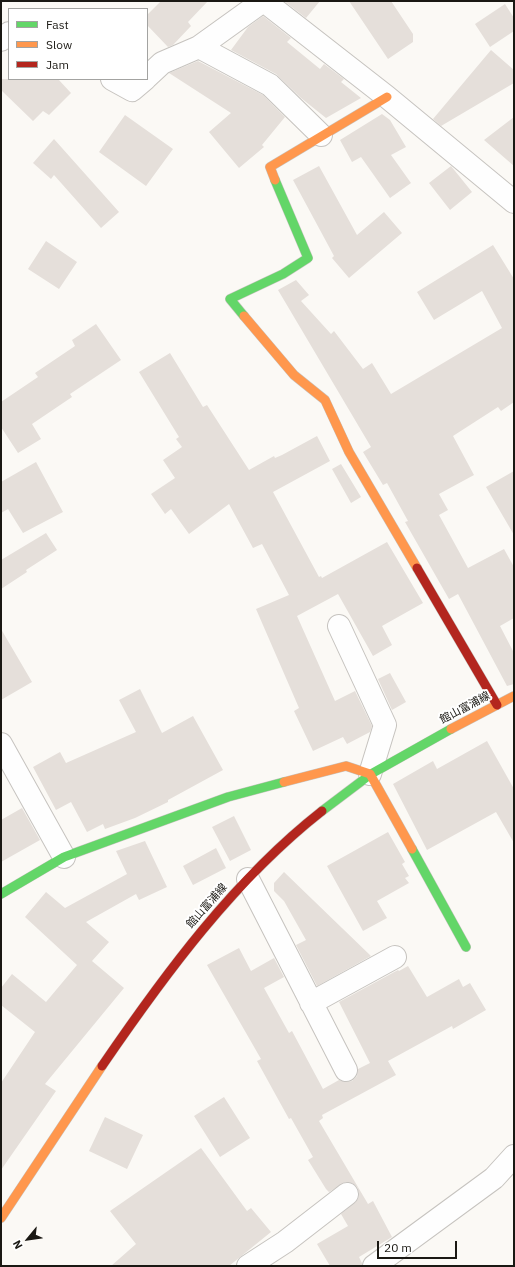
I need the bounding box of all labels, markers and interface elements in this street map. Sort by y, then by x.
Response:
legend [8,8,148,80]
text: Fast [46,17,69,32]
text: Slow [46,37,72,52]
text: Jam [46,57,69,72]
street label: 館山富浦線 [438,689,492,727]
street label: 館山富浦線 [184,881,230,931]
north arrow [8,1219,48,1259]
scale bar [379,1233,459,1259]
text: N [9,1238,26,1252]
text: 20 m [384,1240,412,1255]

